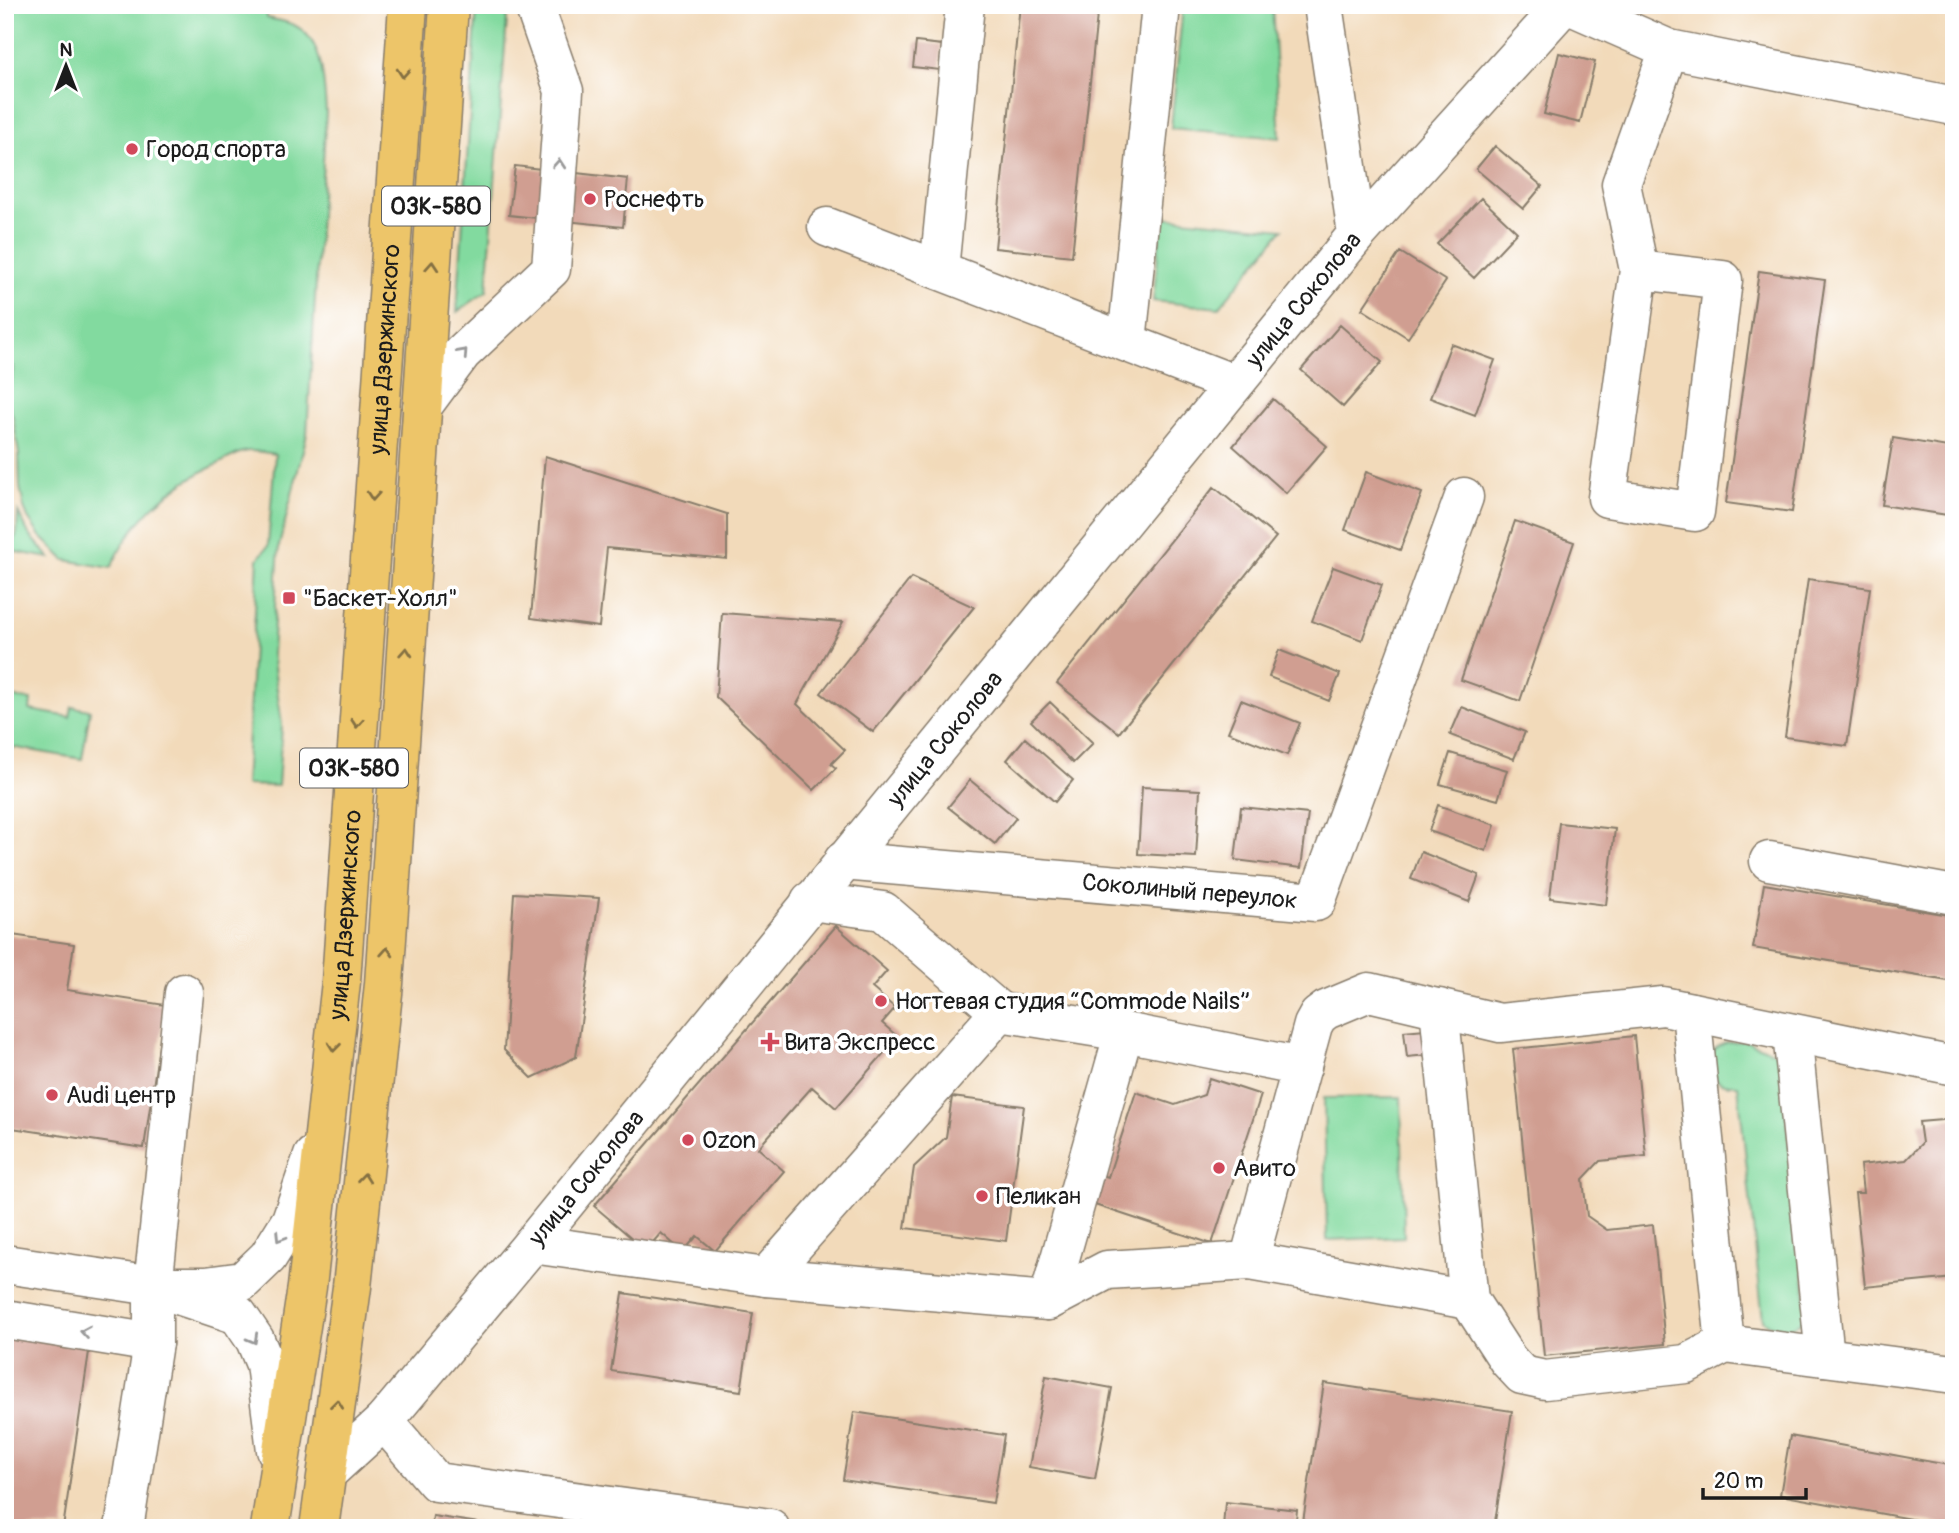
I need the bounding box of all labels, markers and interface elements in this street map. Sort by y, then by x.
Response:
north arrow [32,32,102,102]
text: N [60,38,73,62]
one-way arrow [396,68,411,79]
place label: Город спорта [146,135,286,164]
marker: Город спорта [124,141,140,157]
one-way arrow [551,158,566,169]
place label: Роснефть [604,185,705,214]
road number: 03К-580 [382,186,490,226]
marker: Роснефть [582,191,598,207]
street label: улица Соколова [1239,226,1367,374]
street label: улица Дзержинского [363,243,406,456]
one-way arrow [424,260,439,271]
one-way arrow [455,348,467,361]
one-way arrow [366,491,381,502]
place label: "Баскет-Холл" [303,584,458,613]
marker: "Баскет-Холл" [281,590,297,606]
one-way arrow [398,646,413,657]
street label: улица Соколова [880,665,1009,813]
one-way arrow [350,717,365,728]
road number: 03К-580 [300,748,408,788]
street label: улица Дзержинского [322,809,367,1022]
street label: Соколиный переулок [1081,867,1298,915]
one-way arrow [379,946,394,957]
place label: Ногтевая студия “Commode Nails” [895,987,1250,1016]
marker: Ногтевая студия “Commode Nails” [873,993,889,1009]
place label: Вита Экспресс [784,1028,935,1057]
marker: Вита Экспресс [762,1034,778,1050]
one-way arrow [326,1041,341,1053]
place label: Audi центр [66,1081,176,1110]
marker: Audi центр [44,1087,60,1103]
street label: улица Соколова [522,1104,650,1252]
place label: Ozon [702,1126,756,1155]
marker: Ozon [680,1132,696,1148]
place label: Авито [1233,1154,1296,1183]
marker: Авито [1211,1160,1227,1176]
one-way arrow [356,1173,371,1184]
place label: Пеликан [996,1182,1081,1211]
marker: Пеликан [974,1188,990,1204]
one-way arrow [276,1229,289,1242]
one-way arrow [79,1325,91,1340]
one-way arrow [245,1331,258,1344]
one-way arrow [330,1398,345,1410]
scale bar [1703,1456,1807,1500]
text: 20 m [1714,1468,1763,1495]

